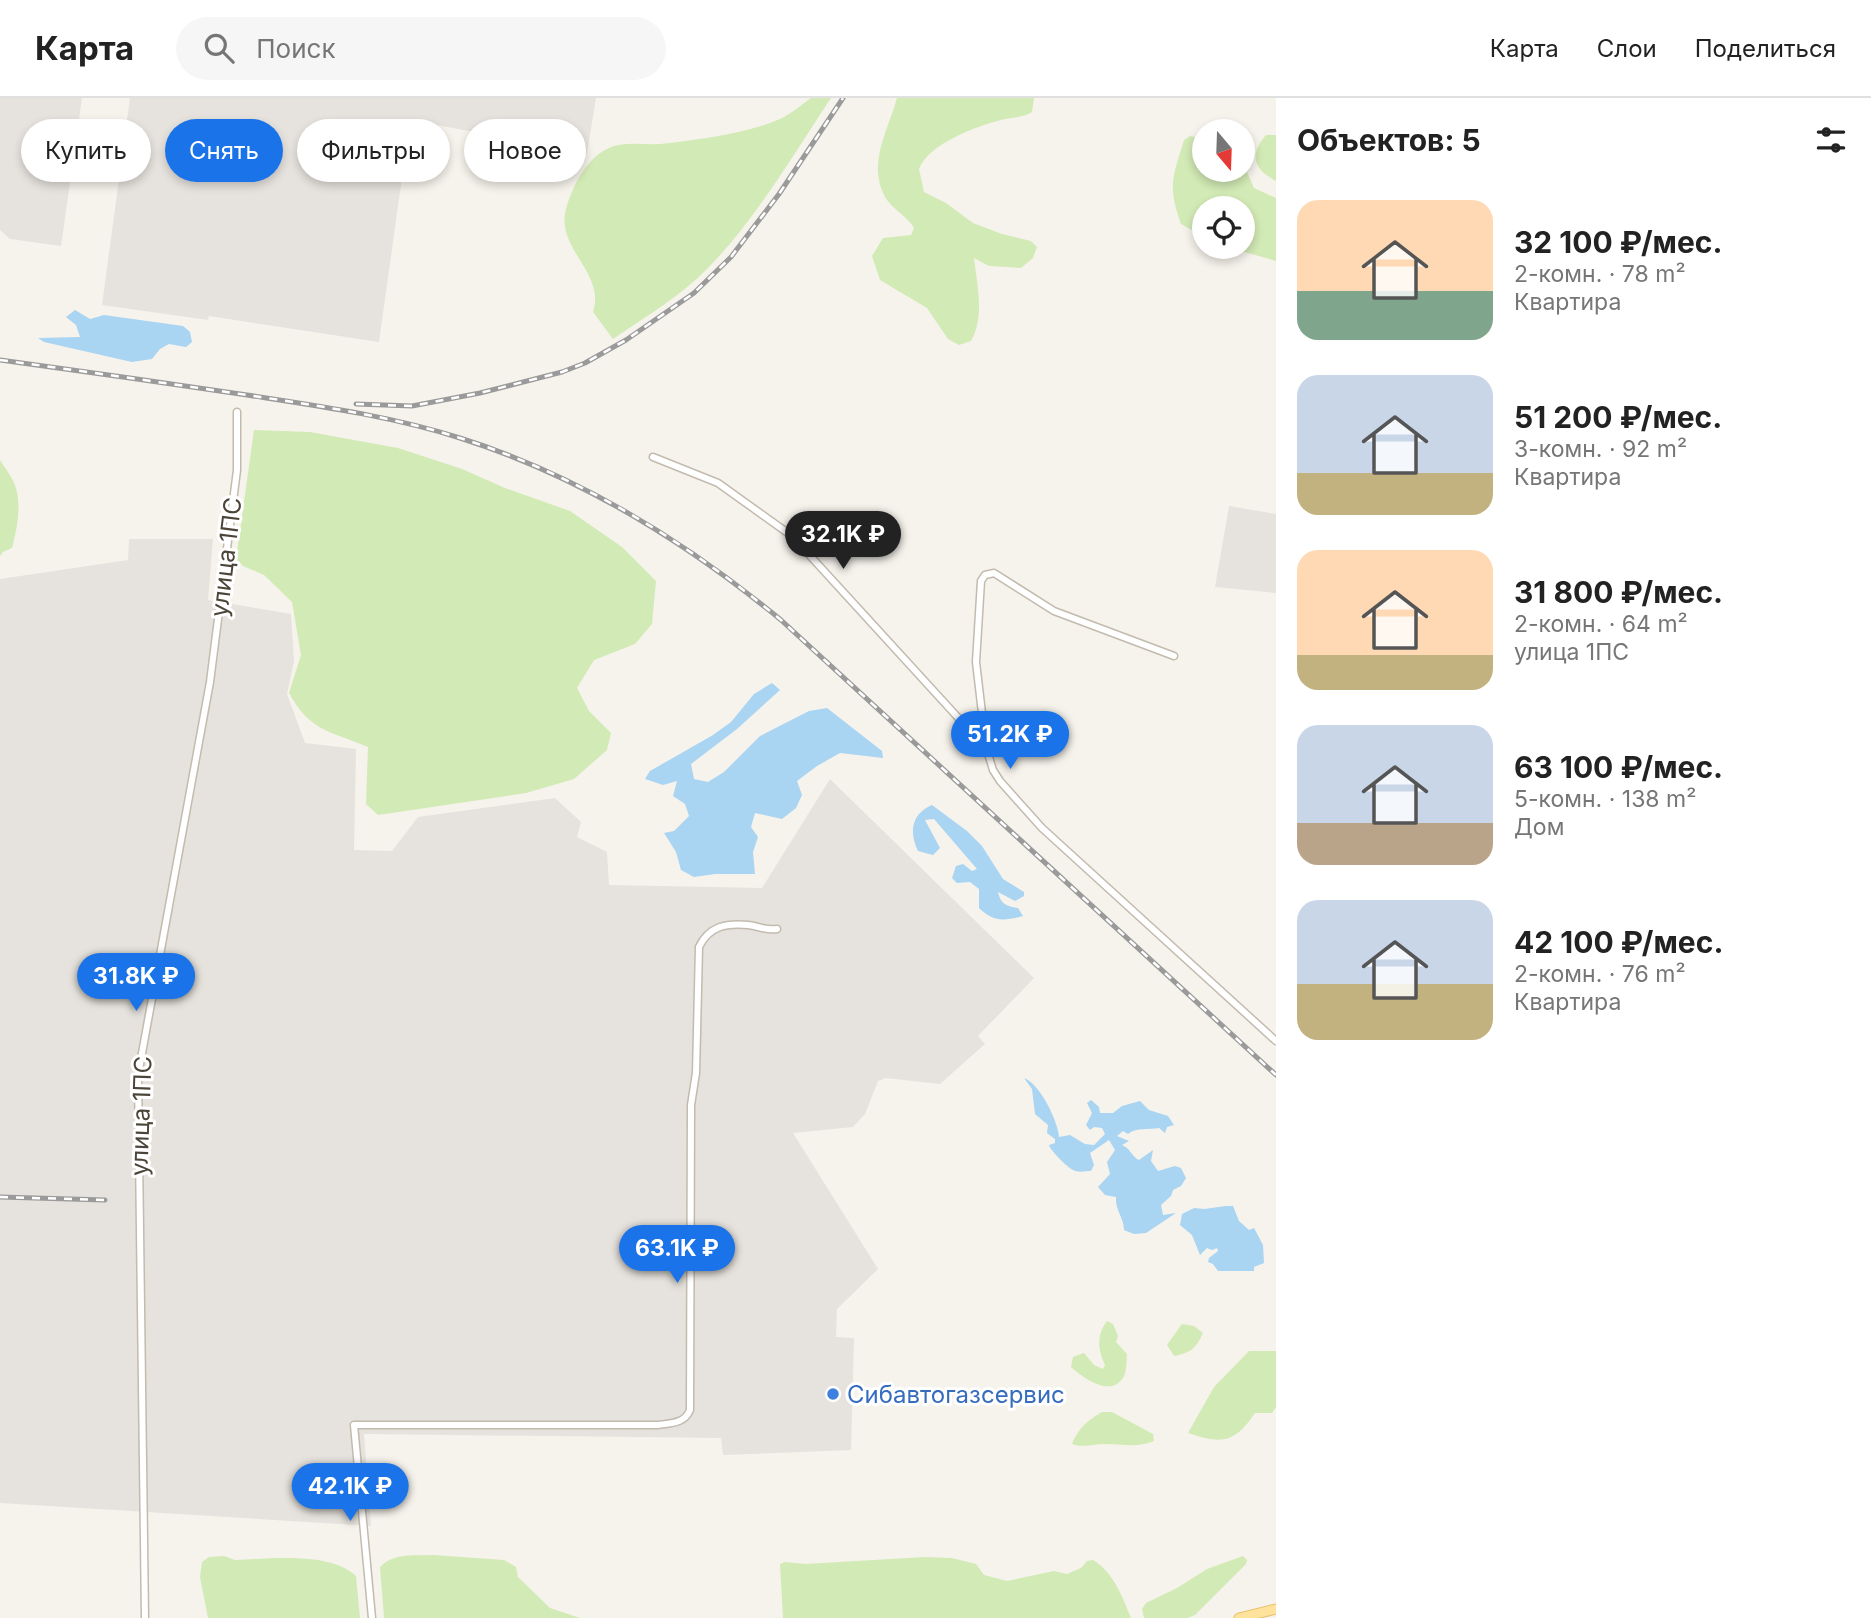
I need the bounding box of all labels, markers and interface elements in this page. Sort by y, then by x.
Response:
search box [176,17,666,80]
text: Карта [35,28,134,68]
icon: search [200,29,238,67]
text: Поиск [256,33,335,64]
text: Карта [1490,34,1559,63]
text: Слои [1597,34,1657,63]
text: Поделиться [1695,34,1836,63]
chip: Купить [21,119,151,182]
chip: Снять [165,119,283,182]
chip: Фильтры [297,119,450,182]
chip: Новое [464,119,586,182]
north arrow [1192,119,1255,182]
map controls [1192,119,1255,259]
icon: filters [1812,121,1850,159]
text: Объектов: 5 [1297,122,1481,158]
button: locate [1192,196,1255,259]
text: 32 100 ₽/мес. [1514,224,1722,260]
icon: home [1353,228,1437,312]
text: 2-комн. · 78 m² [1514,260,1686,288]
text: Квартира [1514,288,1621,316]
text: 51 200 ₽/мес. [1514,399,1722,435]
icon: home [1353,403,1437,487]
text: 3-комн. · 92 m² [1514,435,1687,463]
text: Квартира [1514,463,1621,491]
street label: улица 1ПС [204,496,248,618]
pin: 32.1K ₽ [778,512,908,571]
text: 32.1K ₽ [801,520,885,548]
text: 31 800 ₽/мес. [1514,574,1723,610]
icon: home [1353,578,1437,662]
text: 2-комн. · 64 m² [1514,610,1688,638]
text: улица 1ПС [1514,638,1629,666]
pin: 51.2K ₽ [945,712,1075,771]
text: 51.2K ₽ [967,720,1053,748]
text: 63 100 ₽/мес. [1514,749,1723,785]
icon: home [1353,753,1437,837]
text: 5-комн. · 138 m² [1514,785,1696,813]
text: Дом [1514,813,1564,841]
text: 42 100 ₽/мес. [1514,924,1723,960]
icon: home [1353,928,1437,1012]
pin: 31.8K ₽ [71,954,201,1013]
text: 2-комн. · 76 m² [1514,960,1686,988]
text: 31.8K ₽ [93,962,179,990]
text: Квартира [1514,988,1621,1016]
street label: улица 1ПС [124,1055,158,1177]
pin: 63.1K ₽ [612,1226,742,1285]
text: 63.1K ₽ [635,1234,719,1262]
place label: Сибавтогазсервис [847,1380,1065,1409]
marker: Сибавтогазсервис [825,1386,841,1402]
pin: 42.1K ₽ [285,1464,415,1523]
text: 42.1K ₽ [308,1472,392,1500]

